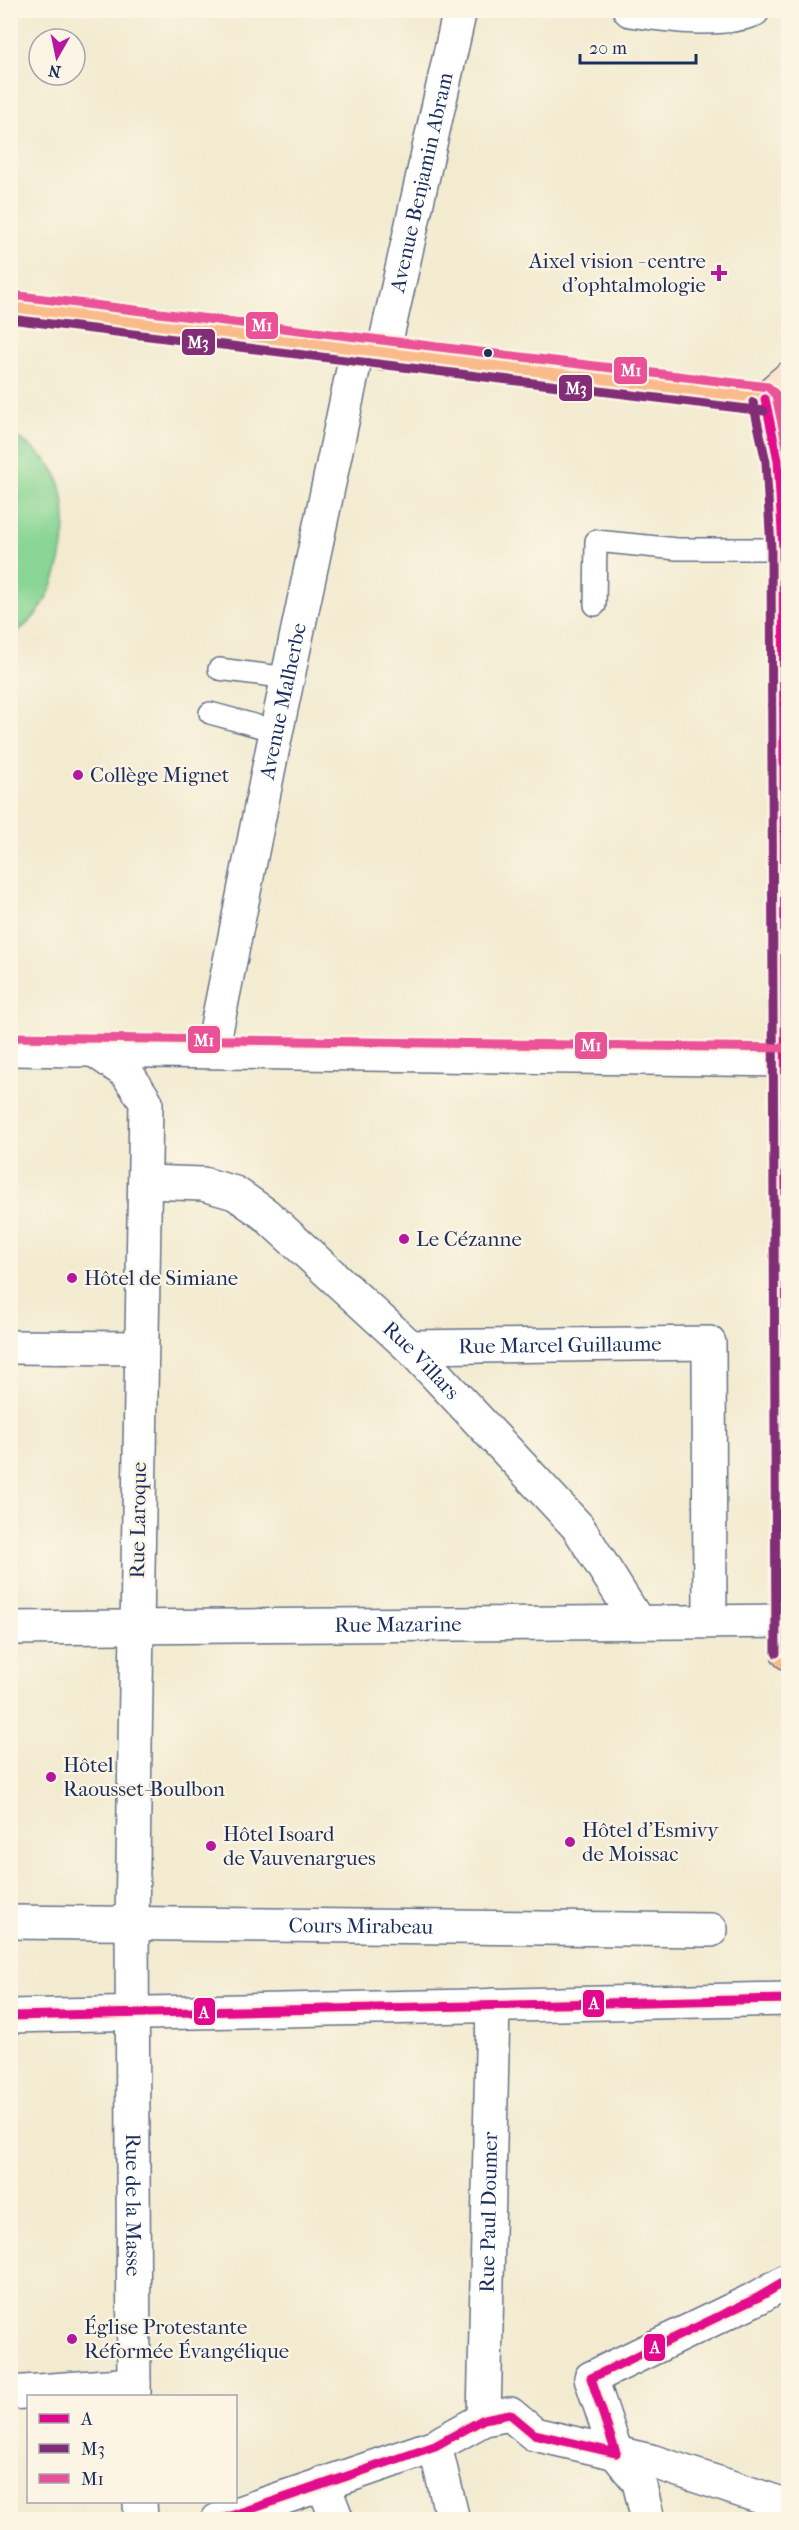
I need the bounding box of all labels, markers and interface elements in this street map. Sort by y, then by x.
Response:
north arrow [27,27,87,87]
scale bar [580,27,696,65]
text: 20 m [589,38,627,59]
text: N [46,61,62,82]
street label: Avenue Benjamin Abram [385,70,458,295]
place label: Aixel vision - centre d'ophtalmologie [528,249,706,297]
marker: Aixel vision - centre d'ophtalmologie [710,264,728,282]
line badge: M1 [245,311,279,340]
text: M1 [251,316,272,335]
line badge: M3 [181,328,216,356]
text: M3 [186,333,209,353]
unlabelled marker [482,347,494,359]
line badge: M1 [613,356,648,385]
text: M1 [620,361,641,380]
line badge: M3 [558,374,593,402]
text: M3 [564,379,587,399]
street label: Avenue Malherbe [255,621,311,783]
place label: Collège Mignet [90,763,230,787]
marker: Collège Mignet [71,768,85,782]
line badge: M1 [187,1025,221,1054]
text: M1 [193,1031,214,1050]
line badge: M1 [574,1031,608,1060]
text: M1 [580,1036,601,1055]
place label: Le Cézanne [416,1227,522,1251]
marker: Le Cézanne [397,1232,411,1246]
place label: Hôtel de Simiane [84,1266,238,1290]
marker: Hôtel de Simiane [65,1271,79,1285]
street label: Rue Villars [378,1316,465,1404]
street label: Rue Marcel Guillaume [458,1332,662,1358]
street label: Rue Laroque [125,1462,151,1578]
street label: Rue Mazarine [334,1612,462,1637]
place label: Hôtel Raousset-Boulbon [63,1753,225,1801]
marker: Hôtel Raousset-Boulbon [44,1770,58,1784]
place label: Hôtel d'Esmivy de Moissac [582,1818,719,1866]
place label: Hôtel Isoard de Vauvenargues [223,1822,376,1870]
marker: Hôtel d'Esmivy de Moissac [563,1835,577,1849]
marker: Hôtel Isoard de Vauvenargues [204,1839,218,1853]
street label: Cours Mirabeau [288,1913,434,1939]
line badge: A [582,1989,605,2018]
text: A [588,1994,600,2013]
line badge: A [193,1997,216,2026]
text: A [198,2003,210,2022]
street label: Rue Paul Doumer [475,2131,502,2293]
street label: Rue de la Masse [121,2133,145,2276]
place label: Église Protestante Réformée Évangélique [84,2315,289,2363]
marker: Église Protestante Réformée Évangélique [65,2332,79,2346]
line badge: A [643,2333,666,2362]
text: A [649,2338,661,2357]
legend [27,2395,237,2503]
text: A [80,2409,93,2430]
text: M3 [81,2439,105,2460]
text: M1 [81,2469,104,2490]

